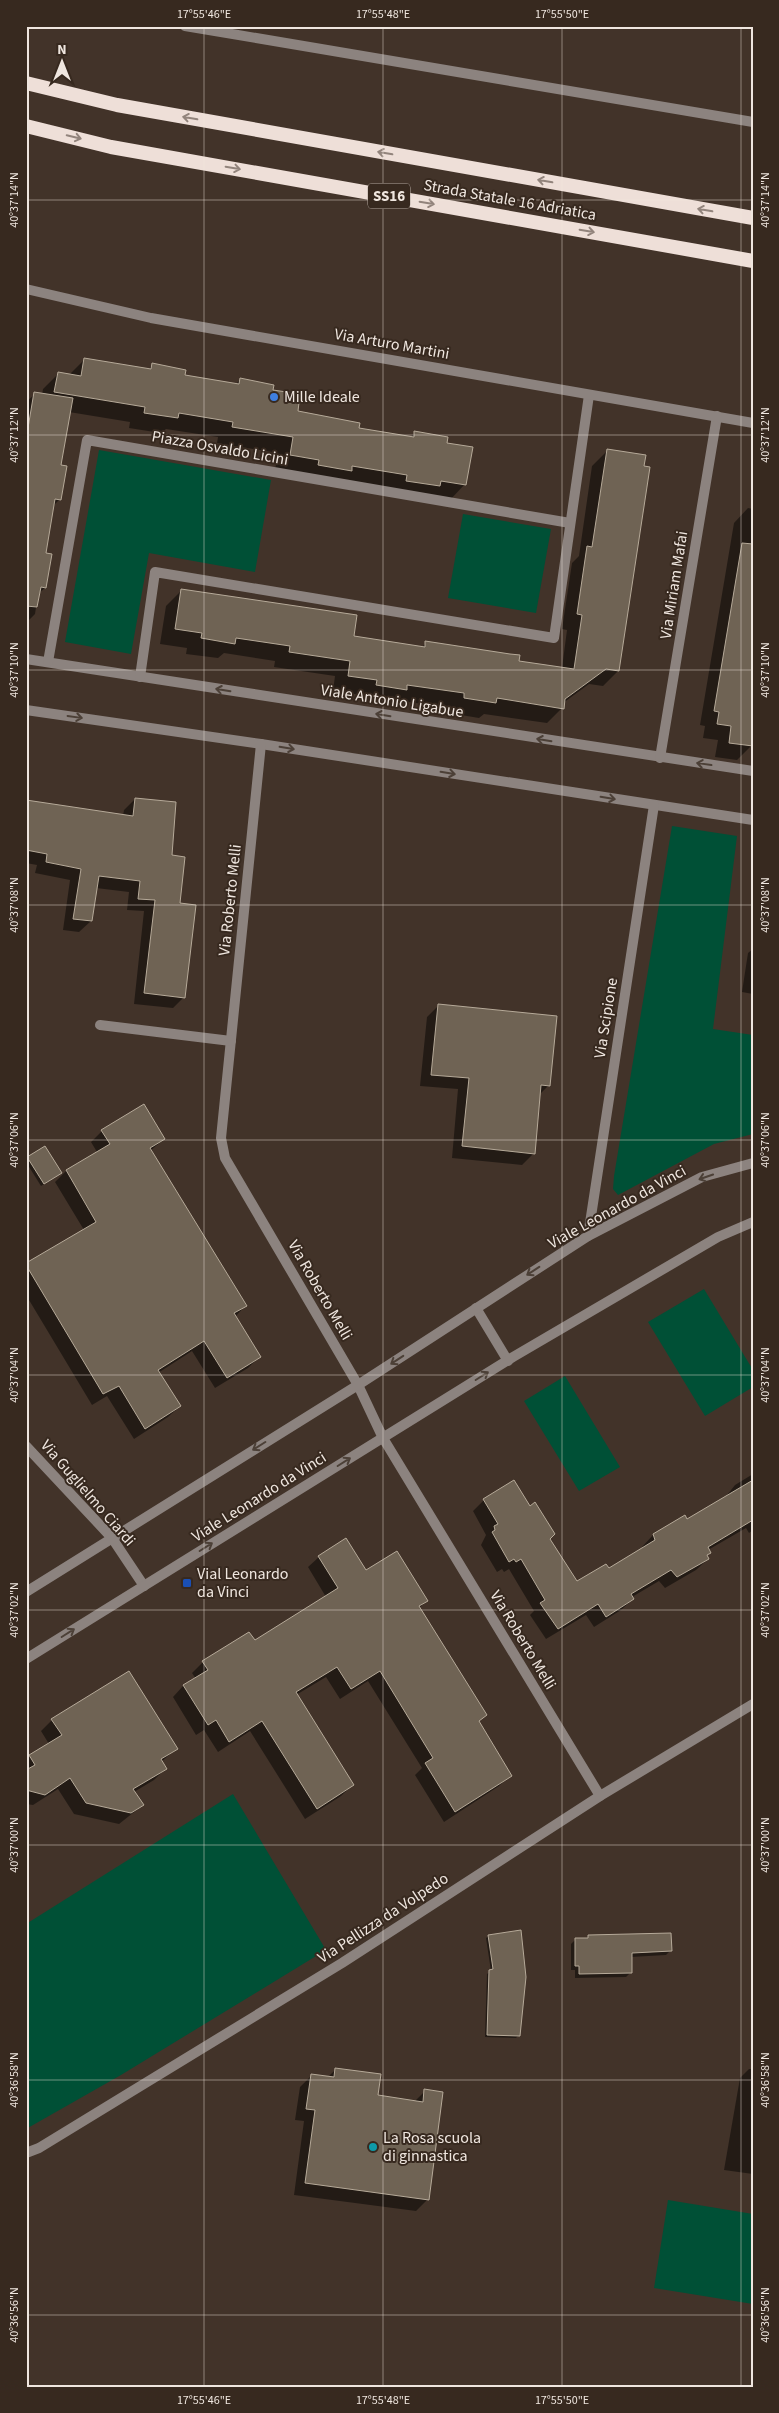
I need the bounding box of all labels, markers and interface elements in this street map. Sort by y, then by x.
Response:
text: 17°55'46"E [177,6,231,23]
text: 17°55'48"E [356,6,410,23]
text: 17°55'50"E [535,6,589,23]
north arrow [38,38,88,88]
text: N [57,40,67,60]
one-way arrow [183,113,199,123]
one-way arrow [65,133,81,143]
one-way arrow [377,147,393,157]
one-way arrow [225,164,241,174]
text: 40°37'14"N [6,172,23,228]
text: 40°37'14"N [757,172,774,228]
street label: Strada Statale 16 Adriatica [422,174,598,226]
one-way arrow [537,176,553,186]
road number: SS16 [368,184,410,208]
one-way arrow [419,199,435,208]
one-way arrow [697,204,713,214]
one-way arrow [579,227,595,237]
street label: Via Arturo Martini [333,323,451,365]
place label: Mille Ideale [284,386,360,408]
marker: Mille Ideale [268,391,280,403]
text: 40°37'12"N [6,407,23,463]
text: 40°37'12"N [757,407,774,463]
street label: Piazza Osvaldo Licini [150,425,290,471]
street label: Via Miriam Mafai [655,529,693,641]
text: 40°37'10"N [6,642,23,698]
text: 40°37'10"N [757,642,774,698]
street label: Viale Antonio Ligabue [319,679,465,723]
one-way arrow [215,684,231,694]
one-way arrow [376,709,392,719]
one-way arrow [66,712,82,722]
one-way arrow [536,735,552,745]
one-way arrow [279,743,295,753]
one-way arrow [697,759,713,769]
one-way arrow [439,768,455,778]
one-way arrow [600,793,616,803]
street label: Via Roberto Melli [213,843,247,957]
text: 40°37'08"N [6,877,23,933]
text: 40°37'08"N [757,877,774,933]
street label: Via Scipione [589,976,623,1060]
text: 40°37'06"N [6,1112,23,1168]
text: 40°37'06"N [757,1112,774,1168]
street label: Viale Leonardo da Vinci [544,1160,690,1254]
one-way arrow [699,1173,714,1182]
street label: Via Roberto Melli [282,1236,358,1344]
one-way arrow [526,1266,540,1276]
text: 40°37'04"N [6,1347,23,1403]
text: 40°37'04"N [757,1347,774,1403]
one-way arrow [390,1355,404,1365]
one-way arrow [475,1371,489,1381]
street label: Via Guglielmo Ciardi [36,1435,140,1551]
one-way arrow [253,1442,267,1452]
street label: Viale Leonardo da Vinci [187,1447,331,1547]
one-way arrow [337,1457,351,1467]
one-way arrow [198,1542,212,1552]
place label: Vial Leonardo da Vinci [197,1563,288,1603]
marker: Vial Leonardo da Vinci [181,1577,193,1589]
text: 40°37'02"N [6,1582,23,1638]
text: 40°37'02"N [757,1582,774,1638]
street label: Via Roberto Melli [485,1586,561,1694]
one-way arrow [60,1628,74,1638]
text: 40°37'00"N [6,1817,23,1873]
text: 40°37'00"N [757,1817,774,1873]
street label: Via Pellizza da Volpedo [313,1867,453,1969]
text: 40°36'58"N [6,2052,23,2108]
text: 40°36'58"N [757,2052,774,2108]
place label: La Rosa scuola di ginnastica [383,2127,481,2167]
marker: La Rosa scuola di ginnastica [367,2141,379,2153]
text: 40°36'56"N [6,2287,23,2343]
text: 40°36'56"N [757,2287,774,2343]
text: 17°55'46"E [177,2392,231,2409]
text: 17°55'48"E [356,2392,410,2409]
text: 17°55'50"E [535,2392,589,2409]

